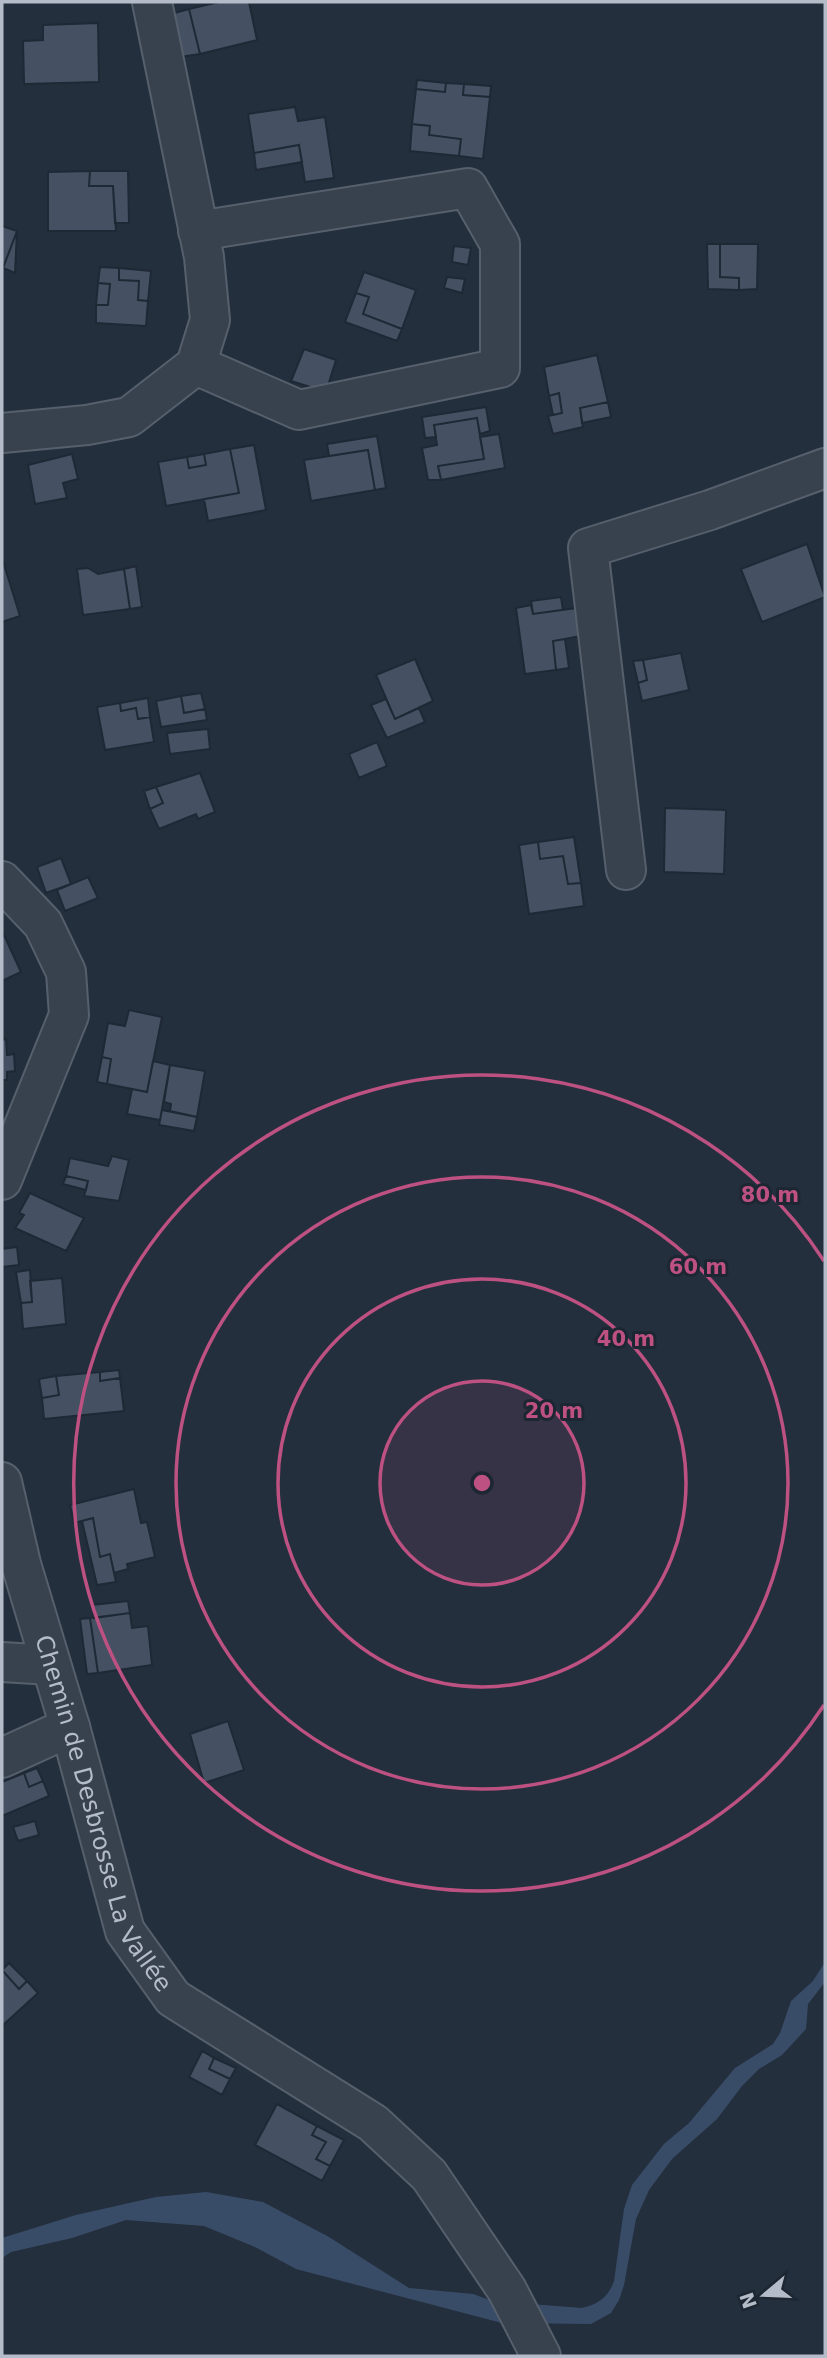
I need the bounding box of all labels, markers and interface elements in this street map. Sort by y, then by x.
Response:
text: 80 m [741,1183,799,1207]
text: 60 m [669,1255,727,1279]
text: 40 m [597,1327,655,1351]
text: 20 m [525,1399,583,1423]
centre of rings [470,1471,494,1495]
street label: Chemin de Desbrosse La Vallée [29,1632,178,1997]
north arrow [729,2260,799,2330]
text: N [735,2289,761,2312]

